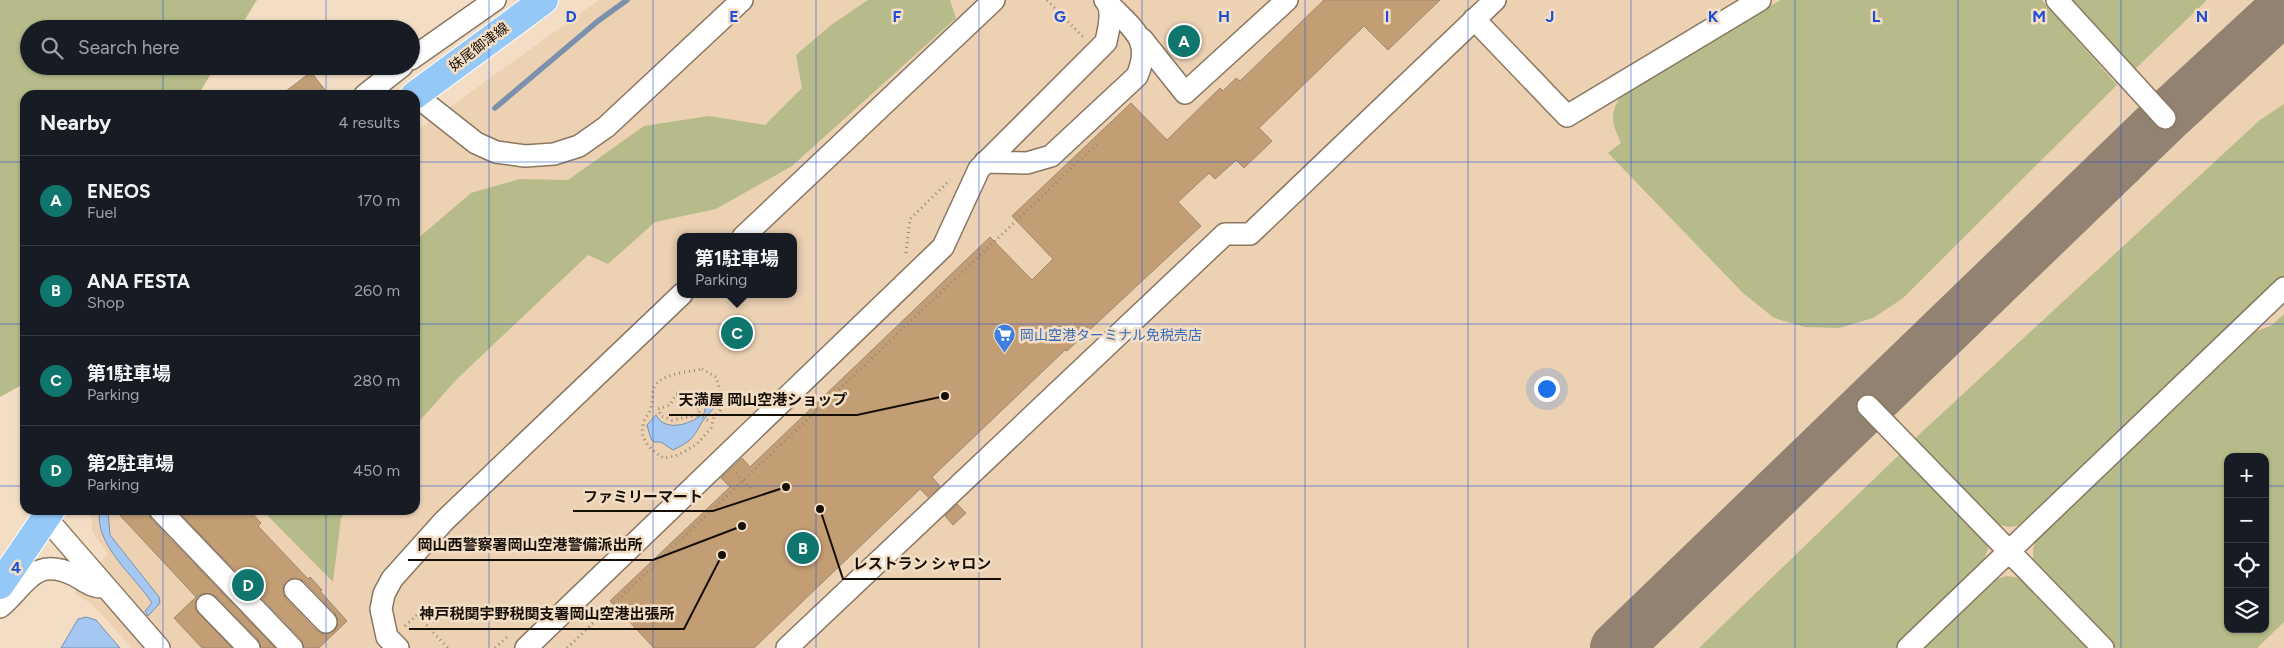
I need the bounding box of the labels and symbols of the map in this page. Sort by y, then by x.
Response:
text: D [565,7,577,26]
text: E [729,7,739,26]
text: F [893,7,902,26]
text: G [1054,7,1066,26]
text: H [1218,7,1230,26]
text: I [1385,7,1389,26]
text: J [1546,7,1554,26]
text: K [1708,7,1719,26]
text: L [1872,7,1881,26]
text: M [2032,7,2046,26]
text: N [2196,7,2208,26]
street label: 妹尾御津線 [446,19,512,75]
pin: A [1168,22,1200,60]
pin: C [721,314,753,352]
supermarket icon: 岡山空港ターミナル免税売店 [992,323,1016,354]
place label: 岡山空港ターミナル免税売店 [1020,327,1202,344]
your location [1534,376,1560,402]
callout: 天満屋 岡山空港ショップ [669,385,857,415]
text: 天満屋 岡山空港ショップ [679,391,847,409]
callout: ファミリーマート [573,481,713,511]
text: ファミリーマート [583,488,703,506]
pin: B [787,529,819,567]
callout: 岡山西警察署岡山空港警備派出所 [408,530,653,560]
text: 岡山西警察署岡山空港警備派出所 [417,536,643,554]
callout: レストラン シャロン [843,549,1001,579]
text: レストラン シャロン [853,555,991,573]
text: 4 [11,558,21,577]
pin: D [232,566,264,604]
callout: 神戸税関宇野税関支署岡山空港出張所 [409,599,684,629]
text: 神戸税関宇野税関支署岡山空港出張所 [418,605,675,623]

